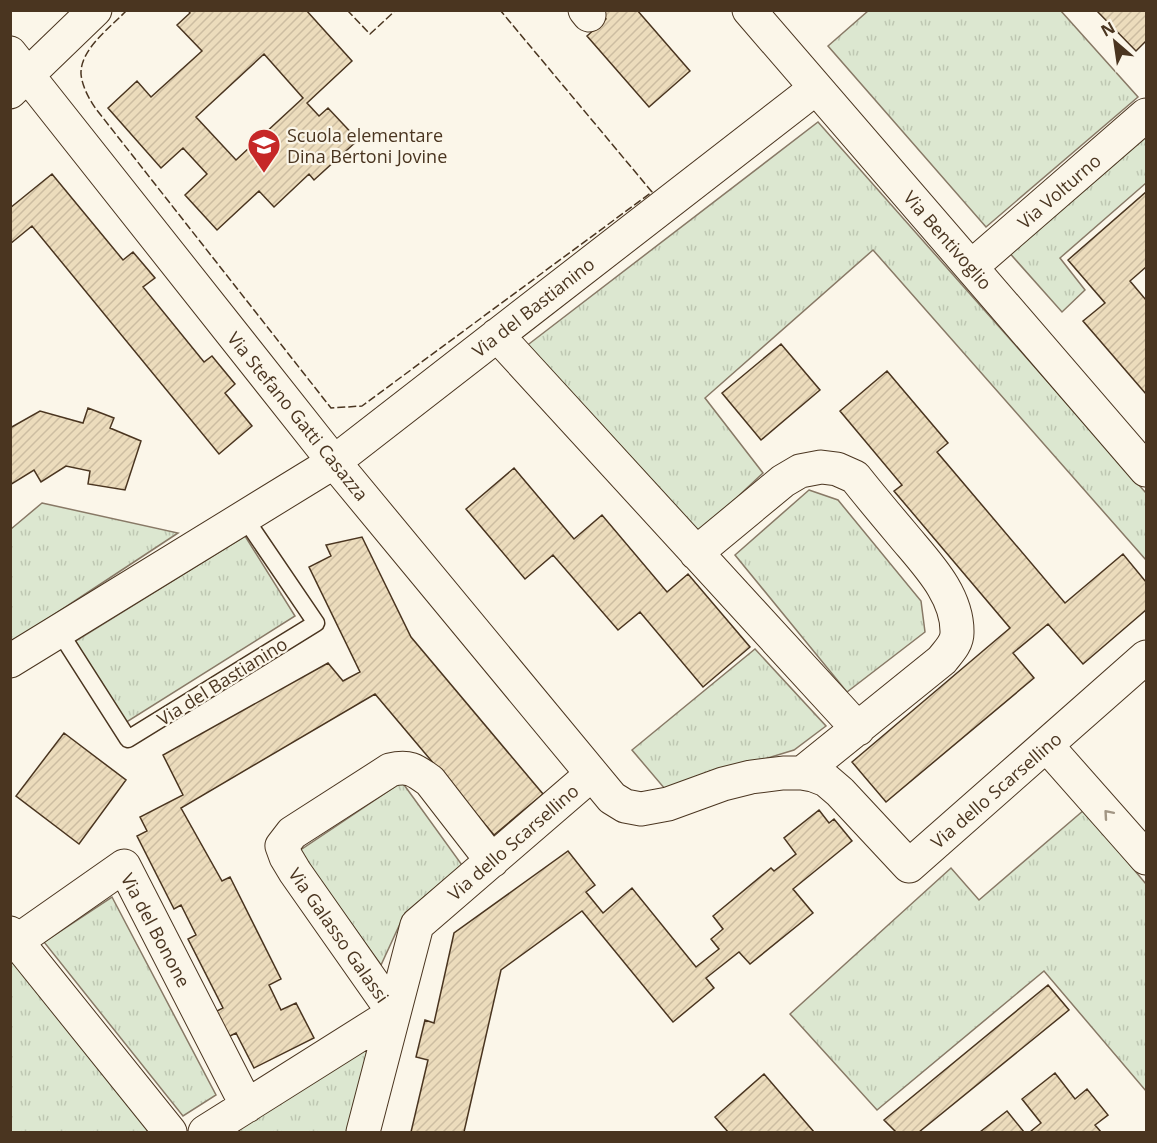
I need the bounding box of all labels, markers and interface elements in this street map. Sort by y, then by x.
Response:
north arrow [1085,12,1145,72]
text: N [1097,16,1119,42]
place label: Scuola elementare Dina Bertoni Jovine [287,123,447,168]
school or university icon: Scuola elementare Dina Bertoni Jovine [246,127,282,174]
street label: Via Volturno [1012,148,1106,234]
street label: Via Bentivoglio [899,186,997,294]
street label: Via del Bastianino [467,252,599,362]
street label: Via Stefano Gatti Casazza [222,327,374,505]
street label: Via del Bastianino [152,631,292,731]
street label: Via dello Scarsellino [926,727,1066,853]
street label: Via dello Scarsellino [443,779,583,905]
one-way arrow [1104,811,1115,821]
street label: Via Galasso Galassi [283,863,395,1007]
street label: Via del Bonone [116,869,196,991]

